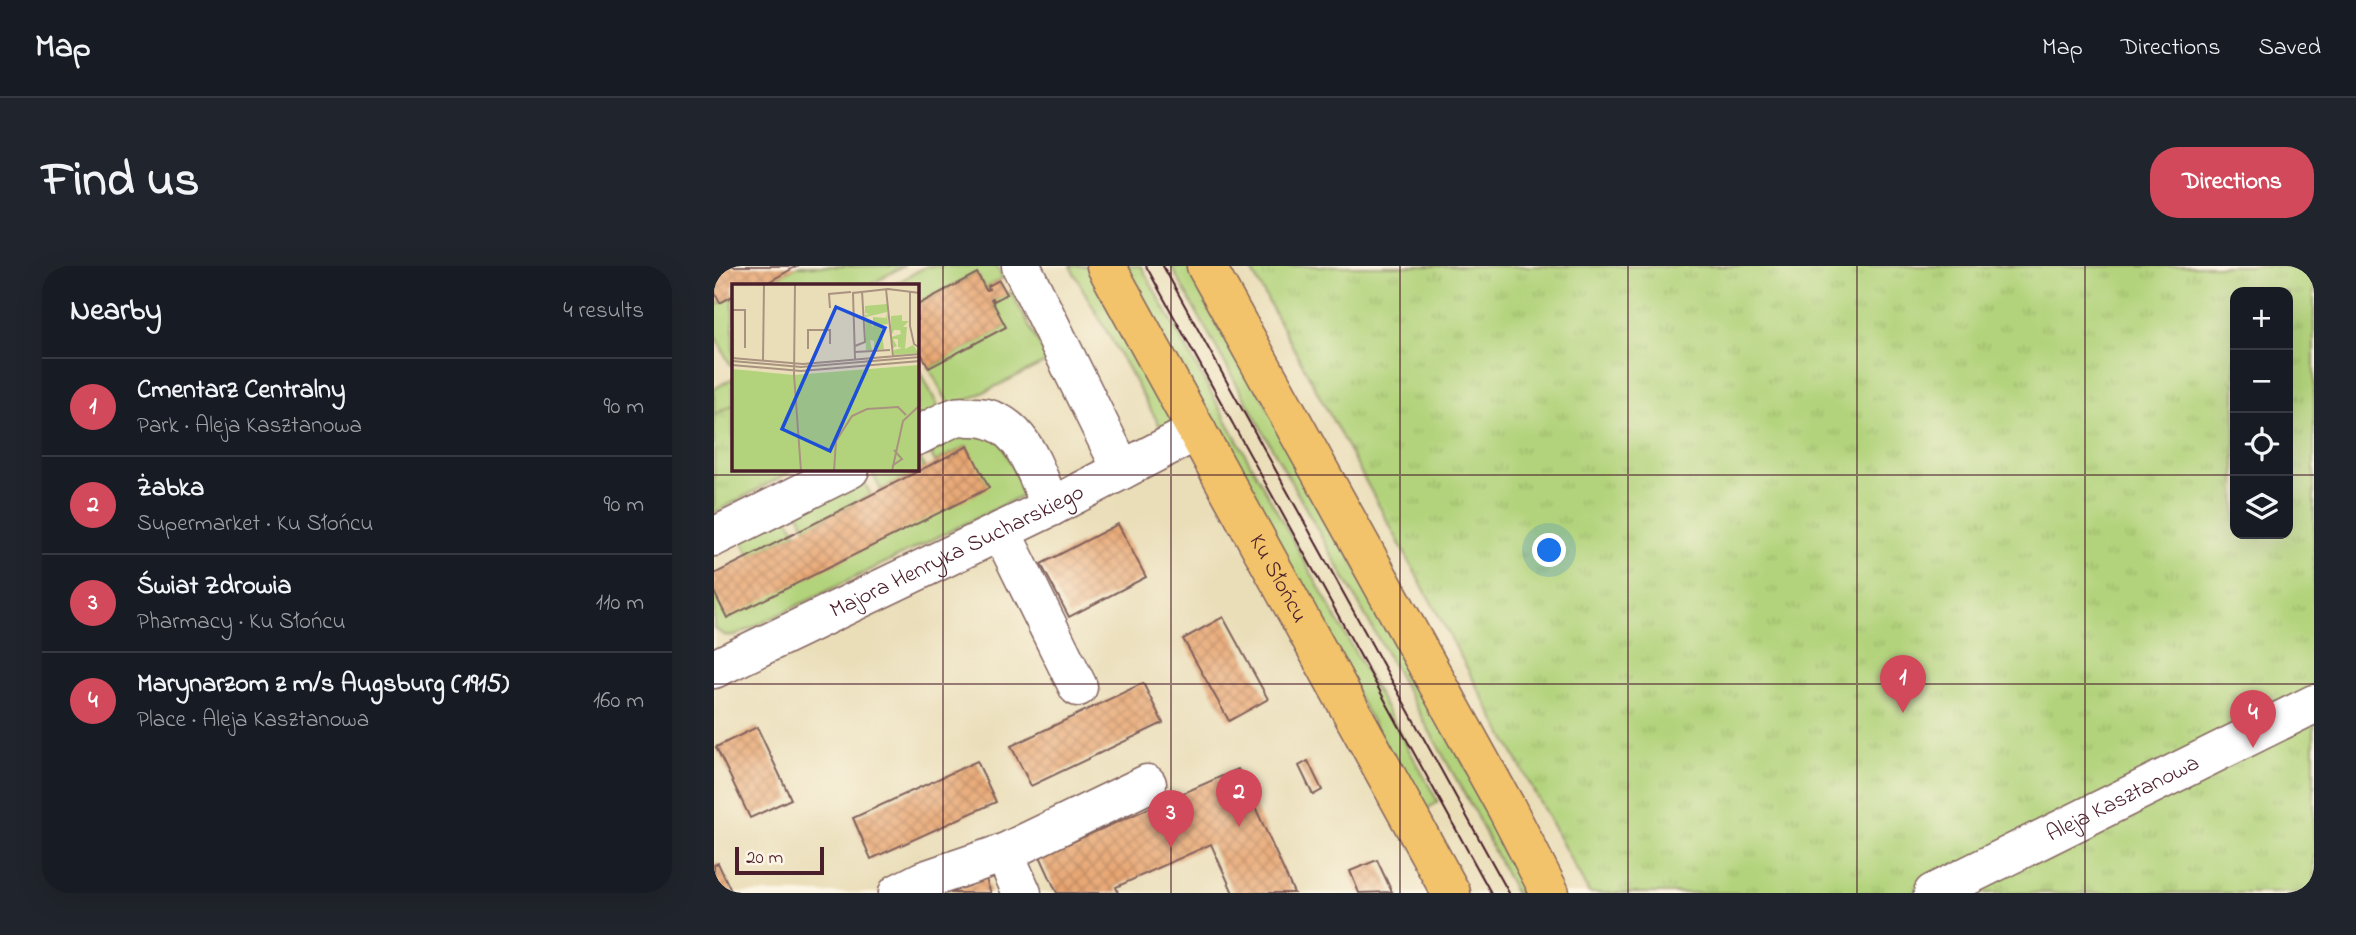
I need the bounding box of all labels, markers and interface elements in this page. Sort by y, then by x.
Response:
text: Map [35,24,91,72]
text: Map [2042,31,2083,66]
text: Directions [2121,31,2220,66]
text: Saved [2258,31,2321,66]
text: Find us [42,146,199,218]
button: Directions [2150,147,2314,218]
inset map [732,284,919,471]
map controls [2230,287,2293,539]
button: + [2230,287,2293,350]
text: Nearby [70,290,162,334]
text: 4 results [563,295,644,328]
button: − [2230,350,2293,413]
text: Cmentarz Centralny [137,372,345,410]
text: 1 [89,391,97,424]
text: 90 m [604,391,644,424]
text: Park · Aleja Kasztanowa [137,410,362,443]
button: locate [2230,413,2293,476]
text: Żabka [137,470,204,508]
street label: Majora Henryka Sucharskiego [825,476,1090,627]
button: layers [2230,476,2293,539]
text: 2 [87,489,99,522]
text: 90 m [604,489,644,522]
text: Supermarket · Ku Słońcu [137,508,373,541]
street label: Ku Słońcu [1240,528,1316,629]
your location [1532,533,1566,567]
text: Świat Zdrowia [137,568,291,606]
text: 3 [88,587,98,620]
text: 110 m [596,587,644,620]
text: Pharmacy · Ku Słońcu [137,606,346,639]
pin: 1 [1880,655,1926,713]
text: Marynarzom z m/s Augsburg (1915) [137,666,509,704]
text: 4 [88,685,98,718]
text: 160 m [593,685,644,718]
pin: 4 [2230,690,2276,748]
text: Place · Aleja Kasztanowa [137,704,369,737]
street label: Aleja Kasztanowa [2041,747,2205,851]
pin: 2 [1216,769,1262,827]
pin: 3 [1148,790,1194,848]
scale bar [735,844,824,876]
text: 20 m [746,845,783,872]

